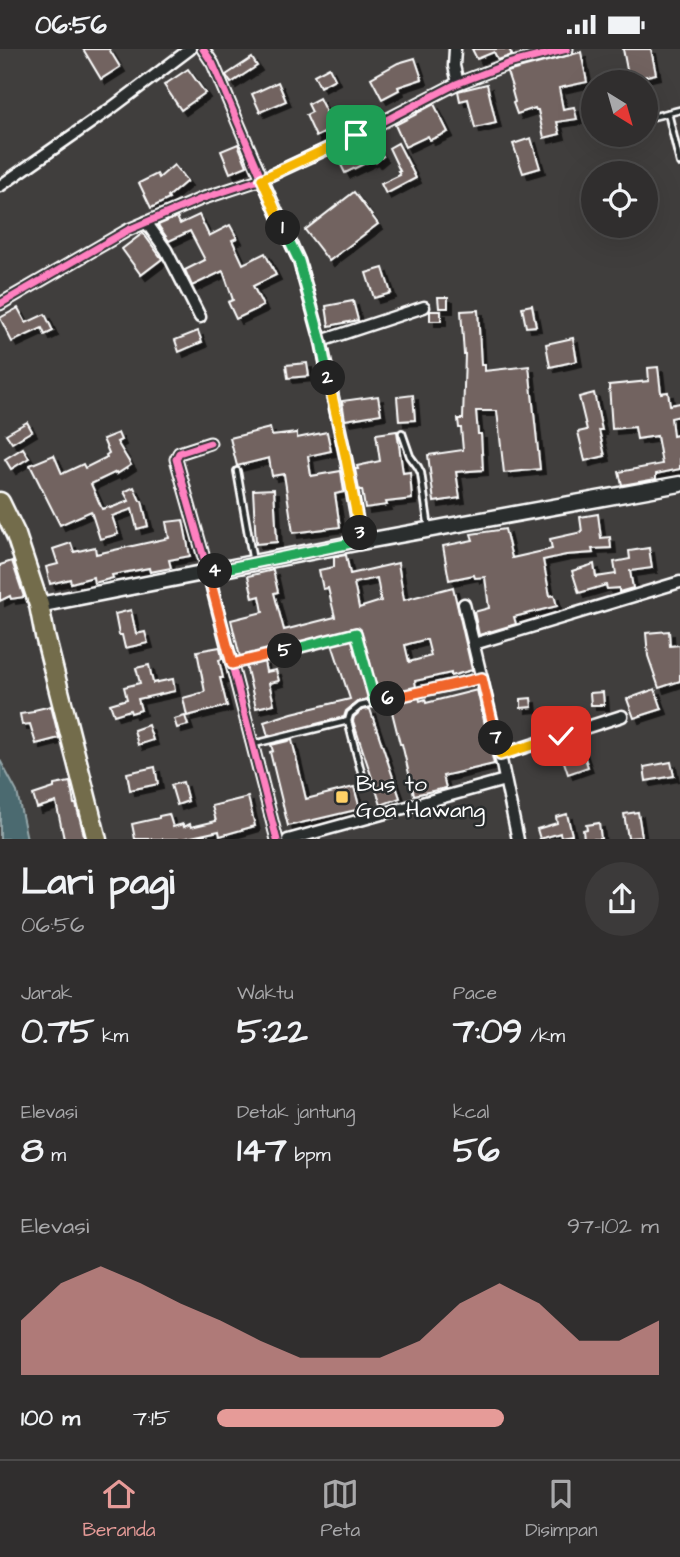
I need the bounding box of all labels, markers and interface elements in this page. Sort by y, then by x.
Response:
text: 06:56 [35,7,107,43]
north arrow [581,70,658,147]
map controls [581,70,658,238]
pin [326,105,386,165]
icon: arrive [337,116,375,154]
button: locate [581,161,658,238]
pin: 1 [266,211,300,245]
text: 1 [281,214,284,241]
pin: 2 [310,361,346,395]
text: 2 [322,364,333,391]
pin: 3 [342,515,378,551]
text: 3 [355,519,364,546]
pin: 4 [198,553,232,589]
text: 4 [208,557,221,584]
pin: 5 [268,633,302,669]
text: 5 [278,637,291,664]
pin: 6 [370,681,406,717]
text: 6 [382,685,393,712]
pin [531,706,591,766]
icon: check [542,717,580,755]
pin: 7 [478,721,514,755]
text: 7 [490,724,501,751]
place label: Bus to Goa Hawang [356,768,485,827]
marker: Bus to Goa Hawang [334,789,350,805]
text: Lari pagi [21,857,174,909]
button: share [585,862,659,936]
text: 06:56 [21,909,84,941]
text: Jarak [21,980,73,1007]
text: Waktu [237,980,294,1007]
text: Pace [453,980,497,1007]
text: 0.75 [21,1007,94,1056]
text: 5:22 [237,1007,308,1056]
text: 7:09 [453,1007,522,1056]
text: km [94,1023,128,1050]
text: /km [522,1023,565,1050]
text: Elevasi [21,1099,77,1126]
text: Detak jantung [237,1099,355,1126]
text: kcal [453,1099,489,1126]
text: 8 [21,1126,44,1175]
text: 147 [237,1126,287,1175]
text: 56 [453,1126,500,1175]
text: m [44,1142,66,1169]
text: bpm [287,1142,330,1169]
text: Elevasi [21,1210,89,1242]
text: 97–102 m [567,1210,659,1242]
text: 100 m [21,1402,80,1434]
text: 7:15 [133,1402,170,1434]
tab: Beranda [83,1475,155,1544]
tab: Peta [320,1475,360,1544]
tab: Disimpan [525,1475,597,1544]

